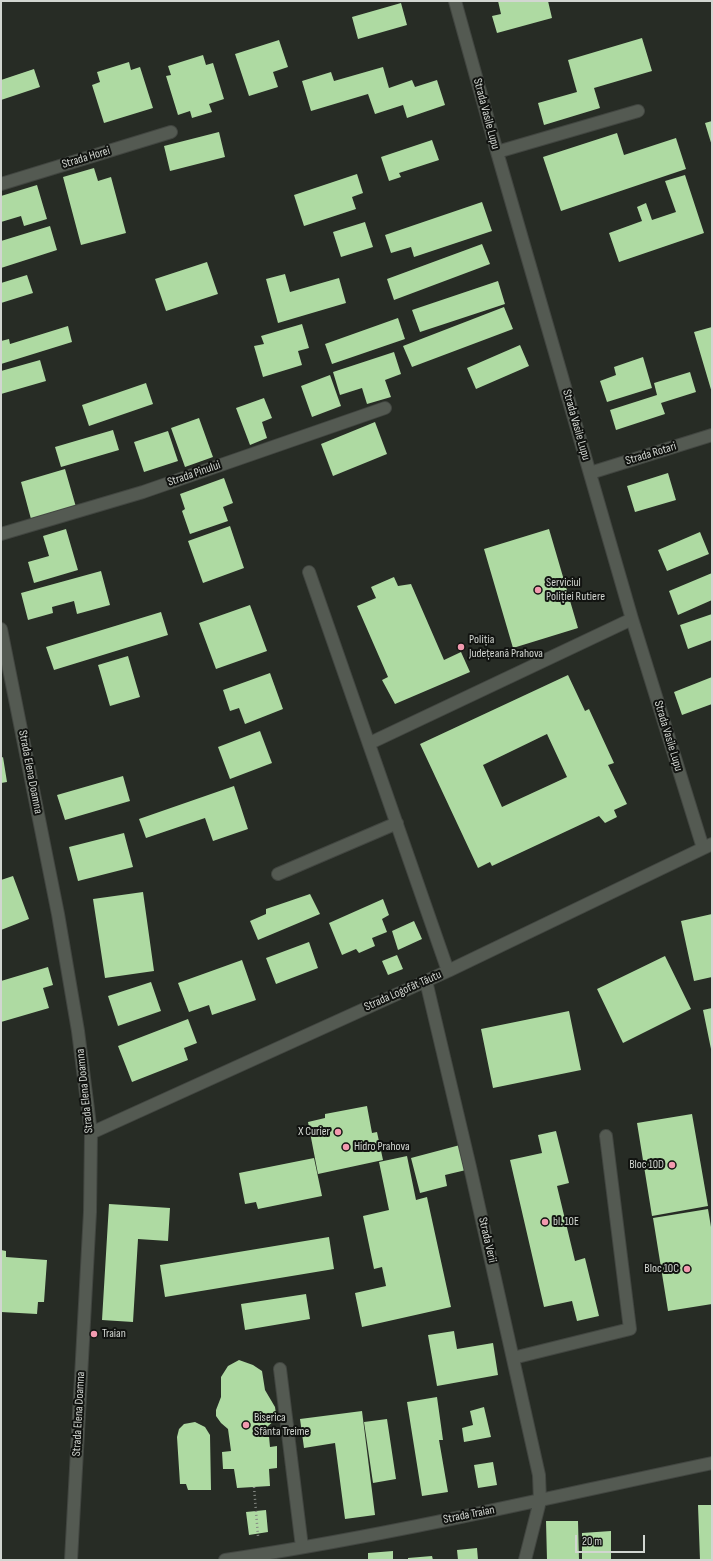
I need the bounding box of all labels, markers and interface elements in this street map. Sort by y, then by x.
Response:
street label: Strada Vasile Lupu [470,77,502,151]
street label: Strada Horei [60,144,112,172]
street label: Strada Vasile Lupu [559,388,593,462]
street label: Strada Rotari [624,439,678,469]
street label: Strada Pinului [166,458,222,490]
place label: Serviciul Poliției Rutiere [546,576,605,604]
marker: Serviciul Poliției Rutiere [533,585,543,595]
place label: Poliția Județeană Prahova [469,633,543,661]
marker: Poliția Județeană Prahova [456,642,466,652]
street label: Strada Vasile Lupu [650,699,686,773]
street label: Strada Elena Doamna [15,729,45,815]
street label: Strada Logofăt Tăutu [362,968,444,1014]
street label: Strada Elena Doamna [73,1048,97,1134]
place label: X Curier [298,1125,330,1139]
marker: X Curier [333,1127,343,1137]
place label: Hidro Prahova [354,1140,410,1154]
marker: Hidro Prahova [341,1142,351,1152]
place label: Bloc 10D [629,1158,664,1172]
marker: Bloc 10D [667,1160,677,1170]
place label: bl. 10E [553,1215,579,1229]
street label: Strada Verii [475,1216,499,1264]
marker: bl. 10E [540,1217,550,1227]
place label: Bloc 10C [644,1262,679,1276]
marker: Bloc 10C [682,1264,692,1274]
place label: Traian [102,1327,126,1341]
marker: Traian [89,1329,99,1339]
street label: Strada Elena Doamna [70,1371,88,1457]
place label: Biserica Sfânta Treime [254,1411,309,1439]
marker: Biserica Sfânta Treime [241,1420,251,1430]
street label: Strada Traian [442,1503,496,1527]
scale bar [577,1527,647,1553]
text: 20 m [582,1534,602,1549]

